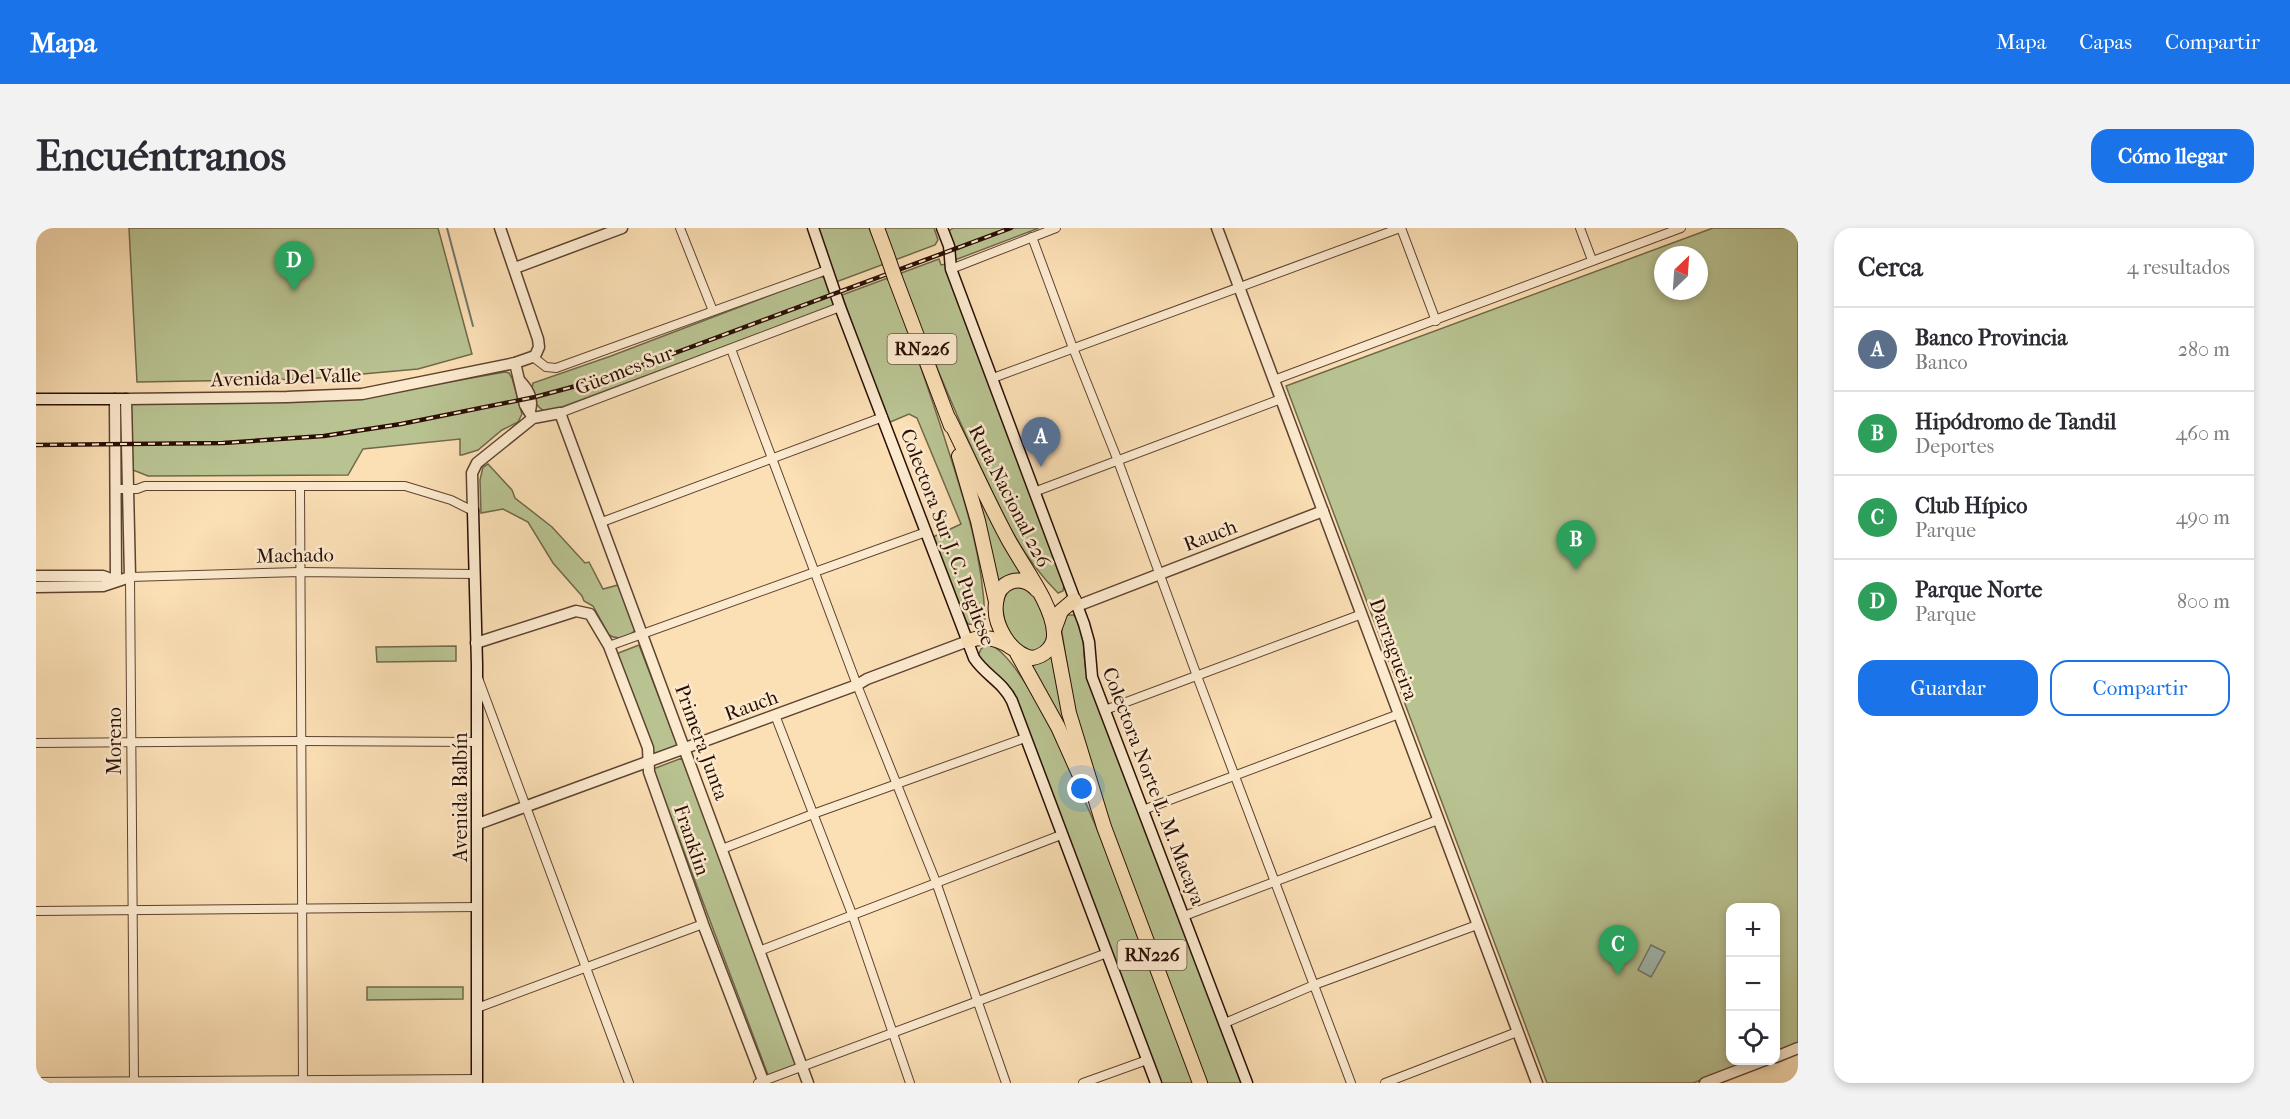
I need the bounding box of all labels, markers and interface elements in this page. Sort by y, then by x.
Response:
text: Mapa [30,26,97,59]
text: Mapa [1996,30,2046,54]
text: Capas [2079,30,2132,54]
text: Compartir [2165,30,2260,54]
button: Cómo llegar [2091,129,2254,183]
text: Encuéntranos [36,132,286,181]
pin: D [274,242,314,291]
north arrow [1654,246,1708,300]
text: Cerca [1858,252,1923,283]
text: 4 resultados [2127,256,2230,279]
text: Banco Provincia [1915,325,2068,351]
road number: RN226 [888,334,956,364]
text: A [1871,338,1884,361]
text: 280 m [2178,338,2230,361]
street label: Güemes Sur [572,341,677,400]
text: Banco [1915,351,1968,374]
street label: Avenida Del Valle [209,363,362,392]
text: Hipódromo de Tandil [1915,409,2116,435]
pin: A [1022,418,1060,467]
street label: Ruta Nacional 226 [964,421,1055,571]
text: B [1871,422,1884,445]
text: 460 m [2175,422,2230,445]
street label: Colectora Sur J. C. Pugliese [896,426,1000,649]
text: Deportes [1915,435,1994,458]
text: Club Hípico [1915,493,2027,519]
text: C [1871,506,1884,529]
text: 490 m [2176,506,2230,529]
street label: Rauch [1180,515,1241,556]
text: Parque [1915,519,1976,542]
pin: B [1556,520,1596,570]
street label: Machado [256,543,334,568]
text: Parque Norte [1915,577,2042,603]
text: D [1870,590,1885,613]
text: 800 m [2177,590,2230,613]
street label: Darragueira [1364,595,1423,704]
text: Parque [1915,603,1976,626]
button: Guardar [1858,660,2038,716]
button: Compartir [2050,660,2230,716]
street label: Colectora Norte L. M. Macaya [1097,664,1210,909]
street label: Primera Junta [670,681,733,804]
street label: Rauch [721,685,782,726]
street label: Moreno [103,707,126,775]
street label: Avenida Balbín [449,732,472,863]
your location [1067,774,1096,803]
street label: Franklin [669,802,714,879]
map controls [1726,903,1780,1065]
button: + [1726,903,1780,957]
pin: C [1598,926,1638,975]
road number: RN226 [1118,940,1186,970]
button: − [1726,957,1780,1011]
button: locate [1726,1011,1780,1065]

